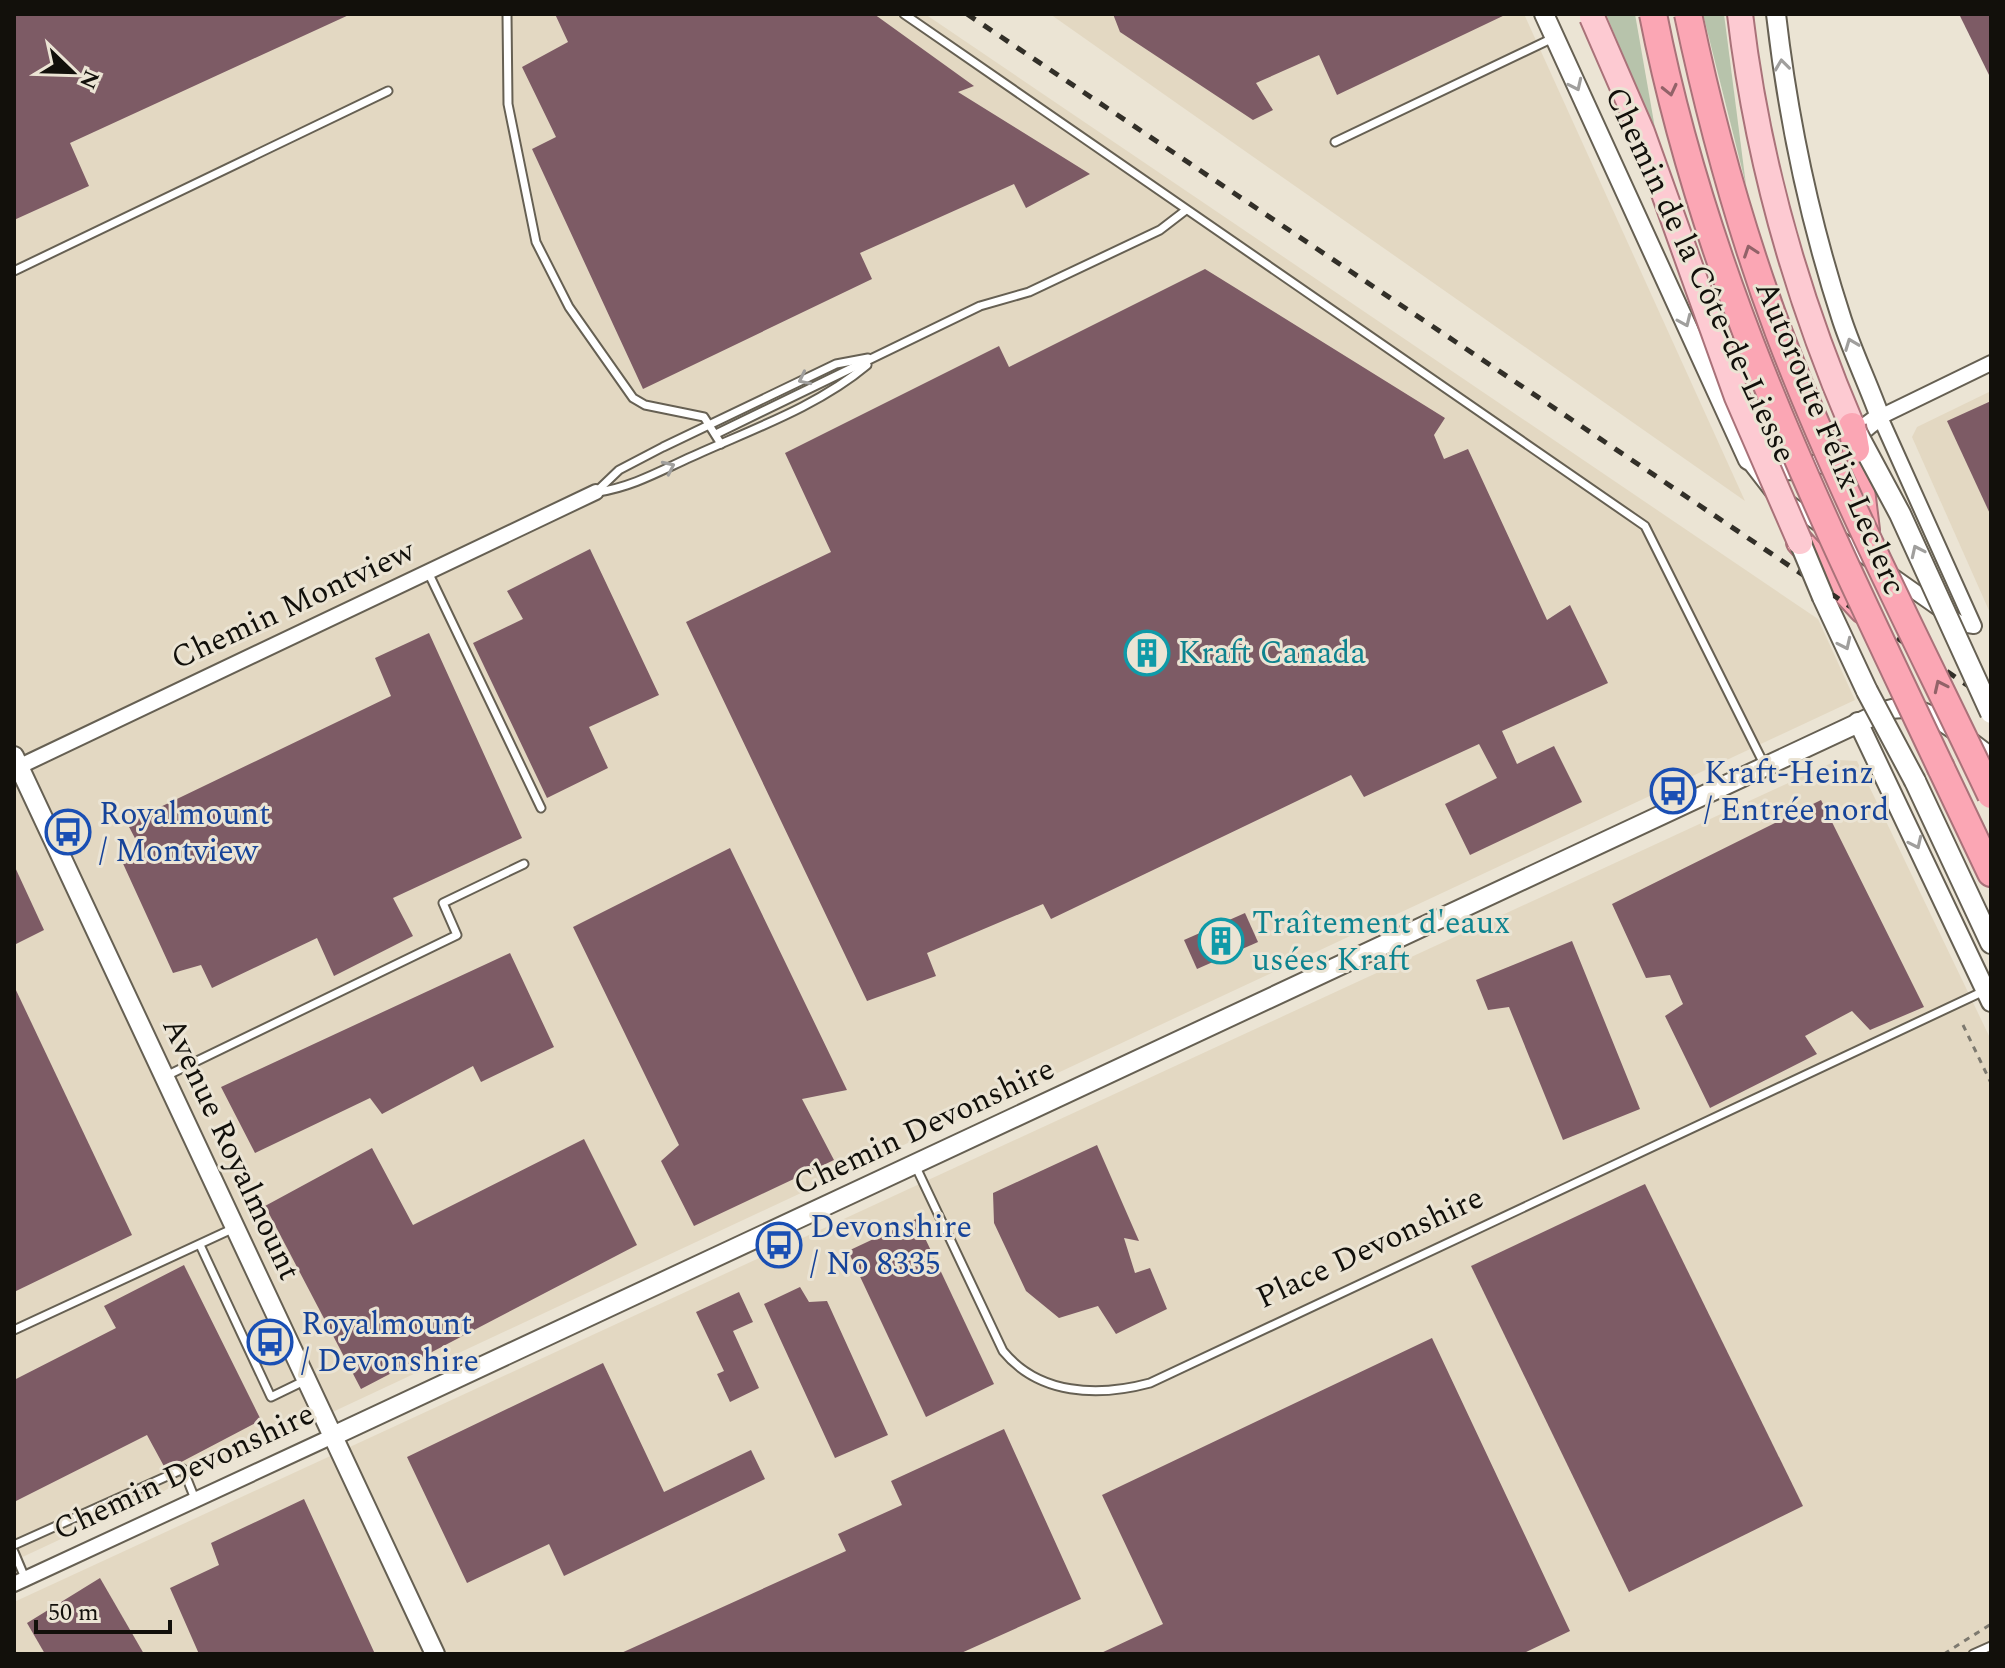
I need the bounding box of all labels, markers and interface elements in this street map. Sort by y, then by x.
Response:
north arrow [32,32,112,112]
one-way arrow [1774,58,1791,72]
text: N [70,65,108,94]
one-way arrow [1566,77,1582,91]
street label: Chemin de la Côte-de-Liesse [1591,79,1809,471]
one-way arrow [1660,83,1677,97]
one-way arrow [1743,245,1759,259]
street label: Autoroute Félix-Leclerc [1741,273,1919,603]
one-way arrow [1675,313,1691,327]
one-way arrow [1844,338,1861,352]
one-way arrow [798,369,813,385]
one-way arrow [661,461,675,477]
street label: Chemin Montview [163,527,424,683]
one-way arrow [1911,544,1927,559]
building icon: Kraft Canada [1123,629,1171,677]
place label: Kraft Canada [1178,629,1367,678]
one-way arrow [1835,636,1851,651]
one-way arrow [1934,680,1950,695]
place label: Kraft-Heinz / Entrée nord [1704,749,1889,835]
bus stop icon: Kraft-Heinz / Entrée nord [1649,767,1697,815]
place label: Royalmount / Montview [99,790,270,876]
bus stop icon: Royalmount / Montview [44,808,92,856]
one-way arrow [1906,835,1922,849]
place label: Traîtement d'eaux usées Kraft [1252,899,1510,985]
building icon: Traîtement d'eaux usées Kraft [1197,917,1245,965]
street label: Avenue Royalmount [149,1009,313,1289]
street label: Chemin Devonshire [785,1045,1063,1209]
street label: Place Devonshire [1248,1174,1492,1322]
place label: Devonshire / No 8335 [810,1203,972,1289]
bus stop icon: Devonshire / No 8335 [755,1221,803,1269]
place label: Royalmount / Devonshire [301,1300,479,1386]
bus stop icon: Royalmount / Devonshire [246,1318,294,1366]
street label: Chemin Devonshire [45,1390,323,1554]
scale bar [36,1584,170,1634]
text: 50 m [48,1595,99,1631]

